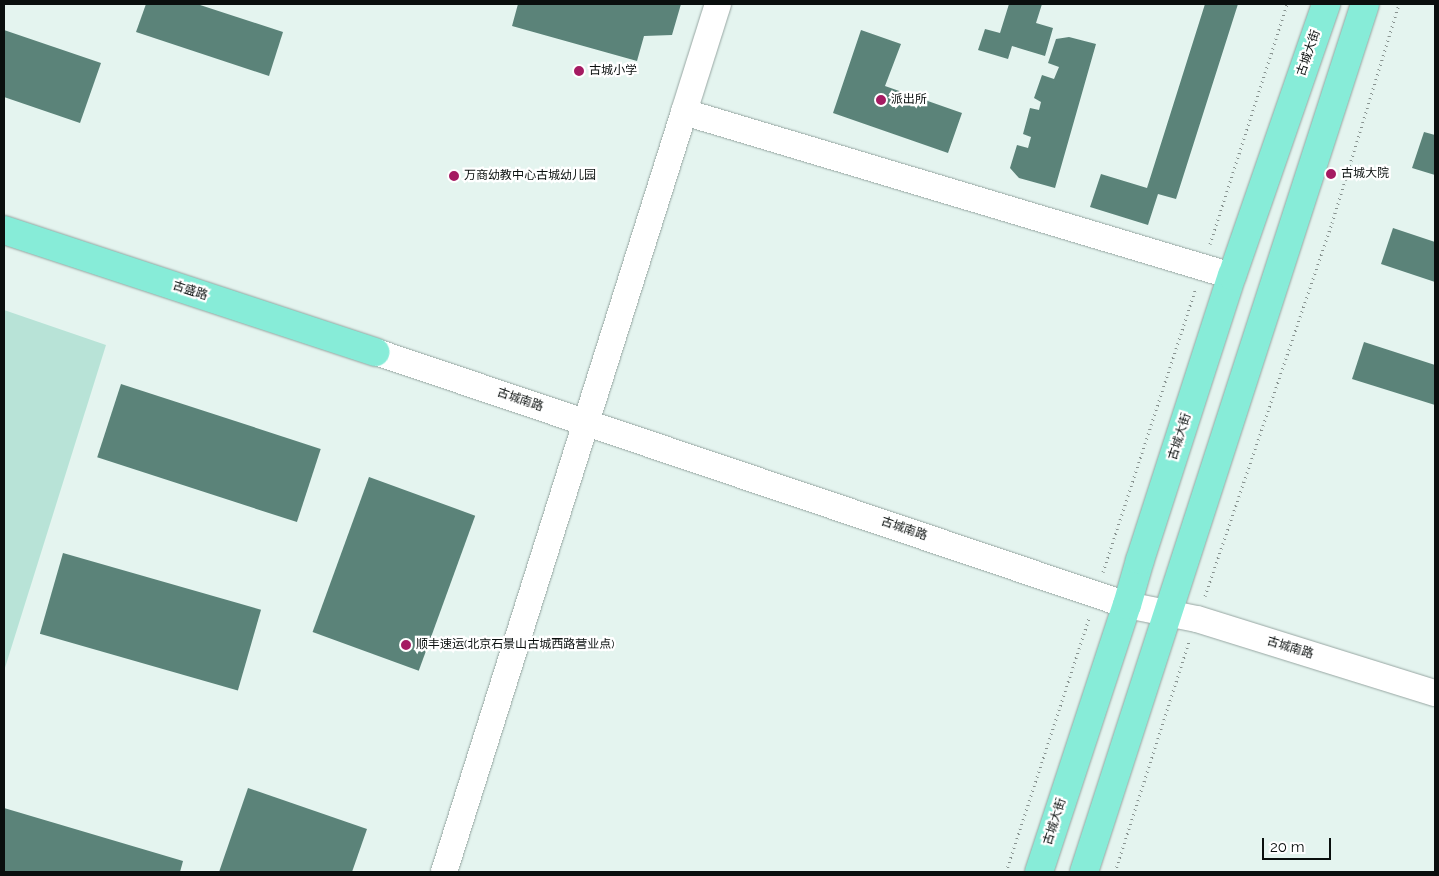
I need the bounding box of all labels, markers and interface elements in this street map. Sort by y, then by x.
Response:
street label: 古城大街 [1294,28,1324,78]
place label: 古城小学 [589,64,637,78]
marker: 古城小学 [573,65,585,77]
place label: 派出所 [891,93,927,107]
marker: 派出所 [875,94,887,106]
place label: 古城大院 [1341,167,1389,181]
marker: 古城大院 [1325,168,1337,180]
place label: 万商幼教中心古城幼儿园 [464,169,596,183]
marker: 万商幼教中心古城幼儿园 [448,170,460,182]
street label: 古盛路 [171,279,209,303]
street label: 古城南路 [495,385,545,415]
street label: 古城大街 [1166,412,1194,462]
street label: 古城南路 [879,514,929,544]
street label: 古城南路 [1265,634,1315,662]
place label: 顺丰速运(北京石景山古城西路营业点) [416,638,614,652]
marker: 顺丰速运(北京石景山古城西路营业点) [400,639,412,651]
street label: 古城大街 [1041,797,1069,847]
scale bar [1264,828,1333,860]
text: 20 m [1270,838,1305,856]

